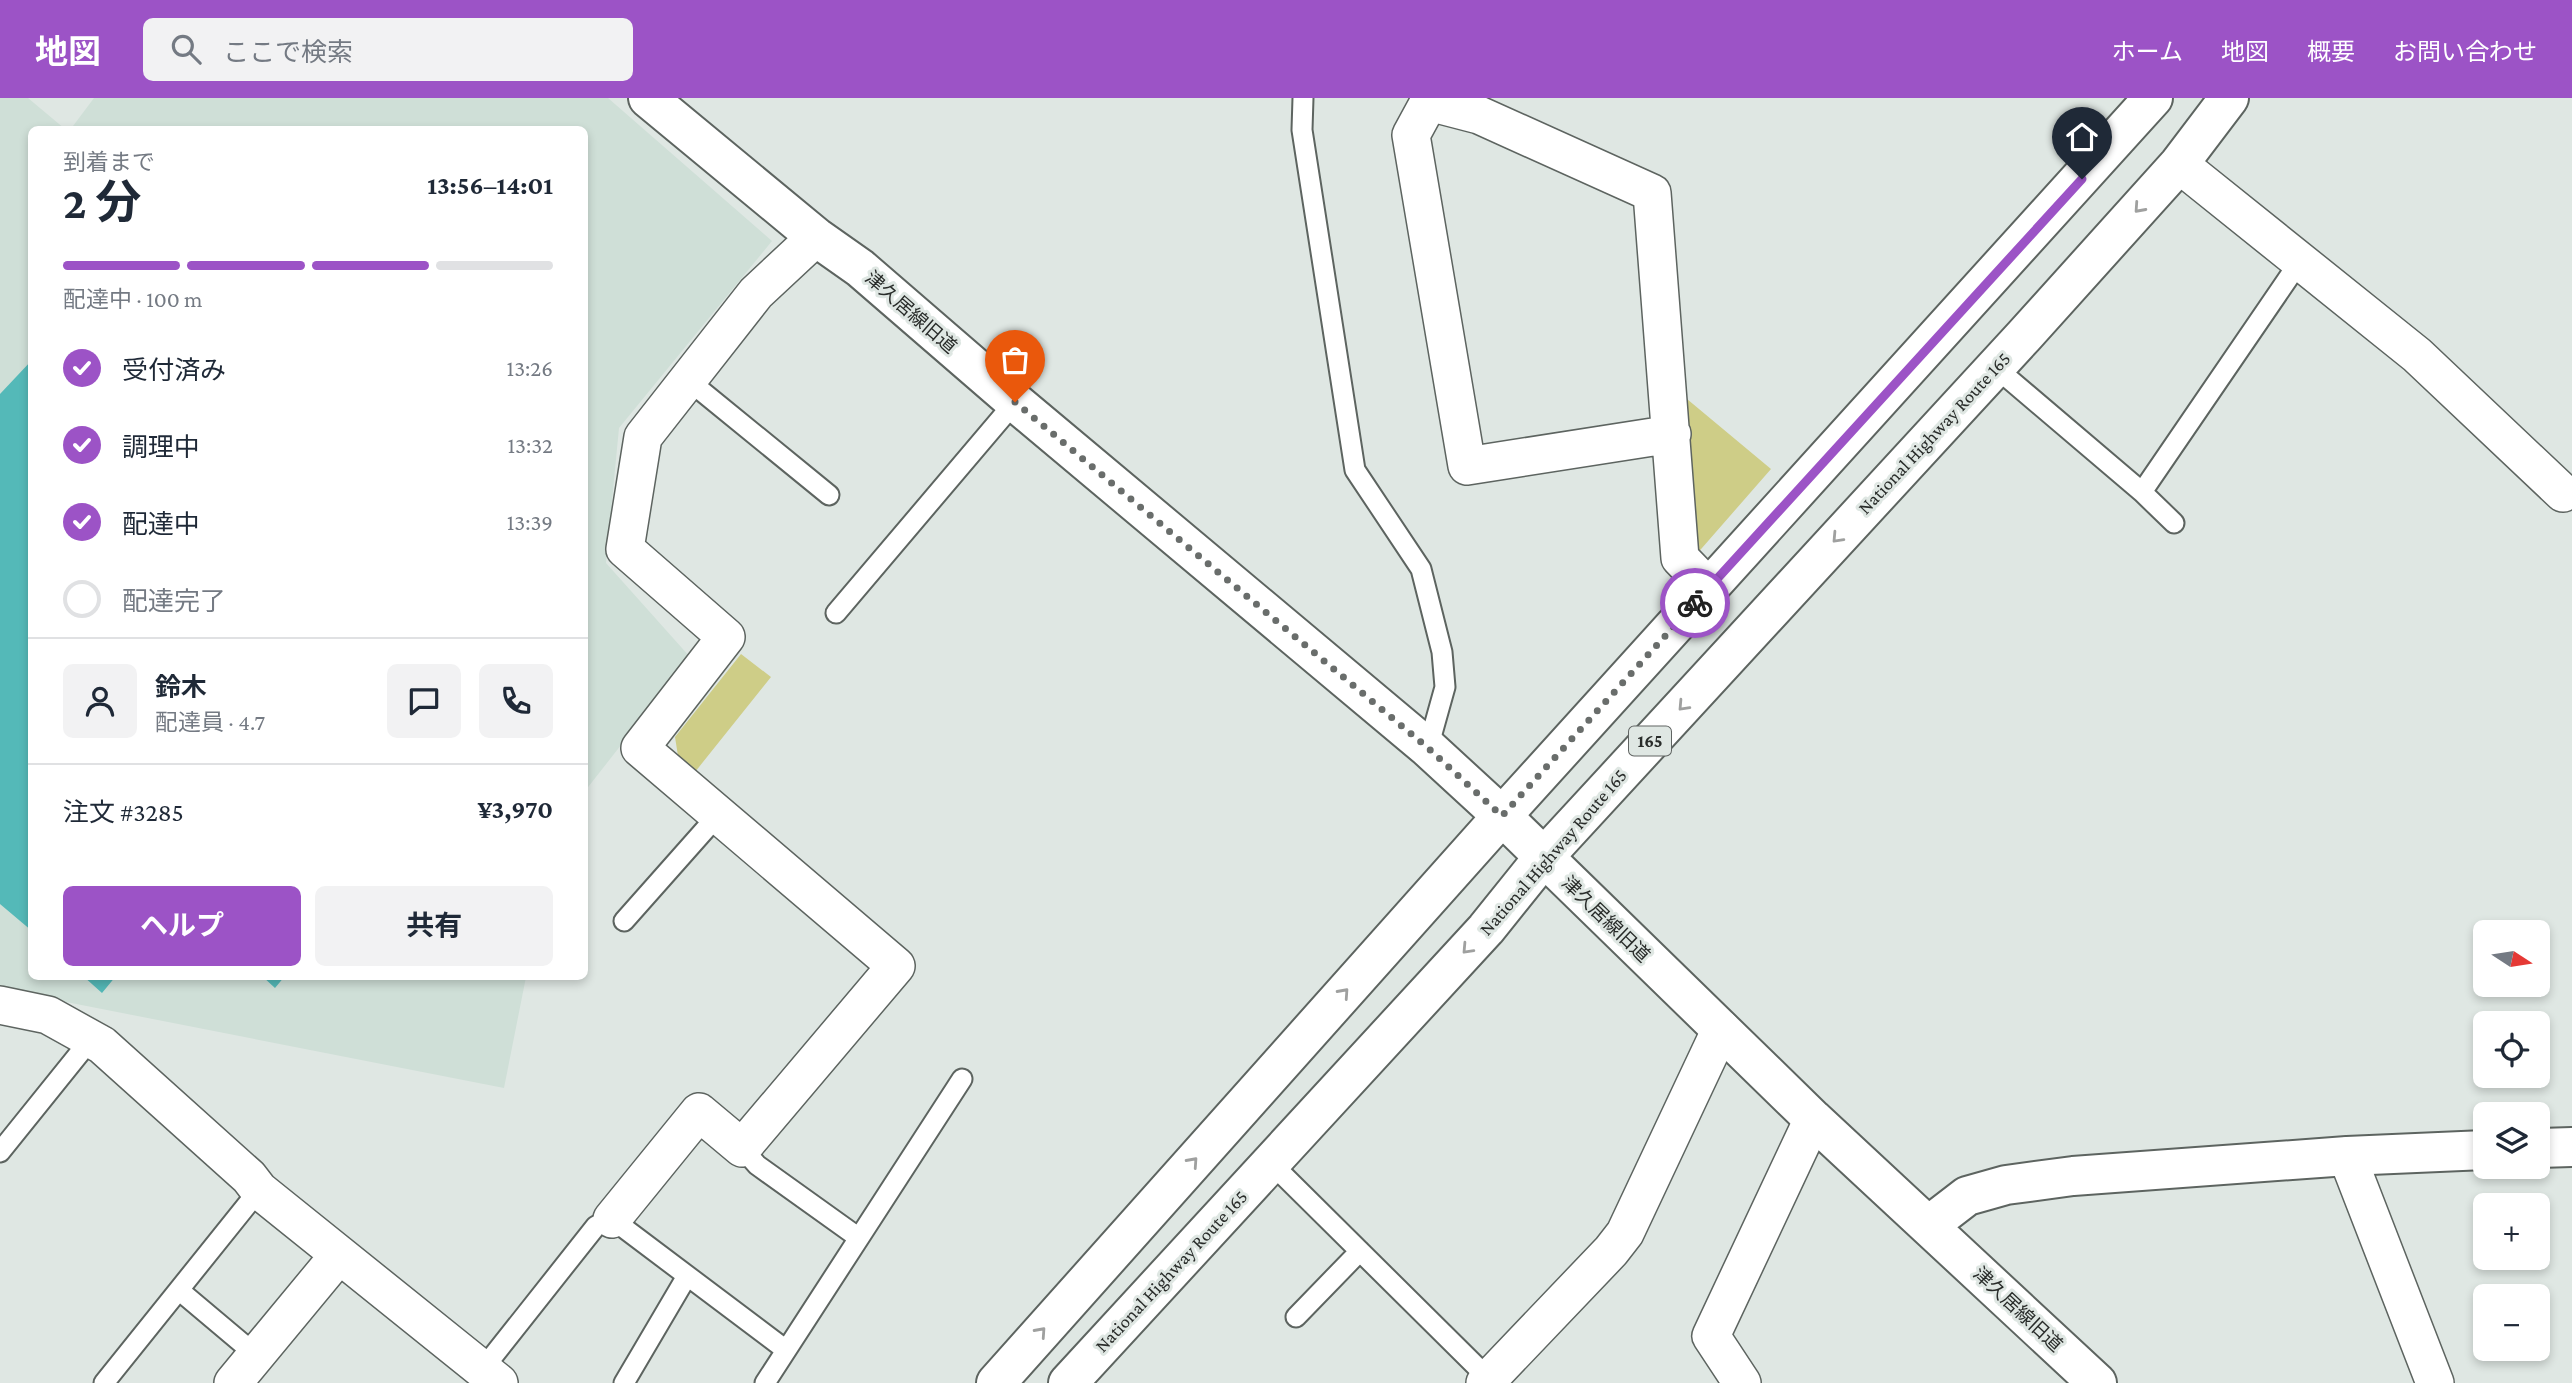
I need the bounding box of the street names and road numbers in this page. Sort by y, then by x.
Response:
street label: 津久居線旧道 [861,267,961,357]
street label: National Highway Route 165 [1853,348,2015,518]
road number: 165 [1629,726,1671,756]
street label: National Highway Route 165 [1475,765,1631,939]
street label: 津久居線旧道 [1558,872,1654,966]
street label: National Highway Route 165 [1090,1186,1252,1356]
street label: 津久居線旧道 [1969,1262,2067,1356]

